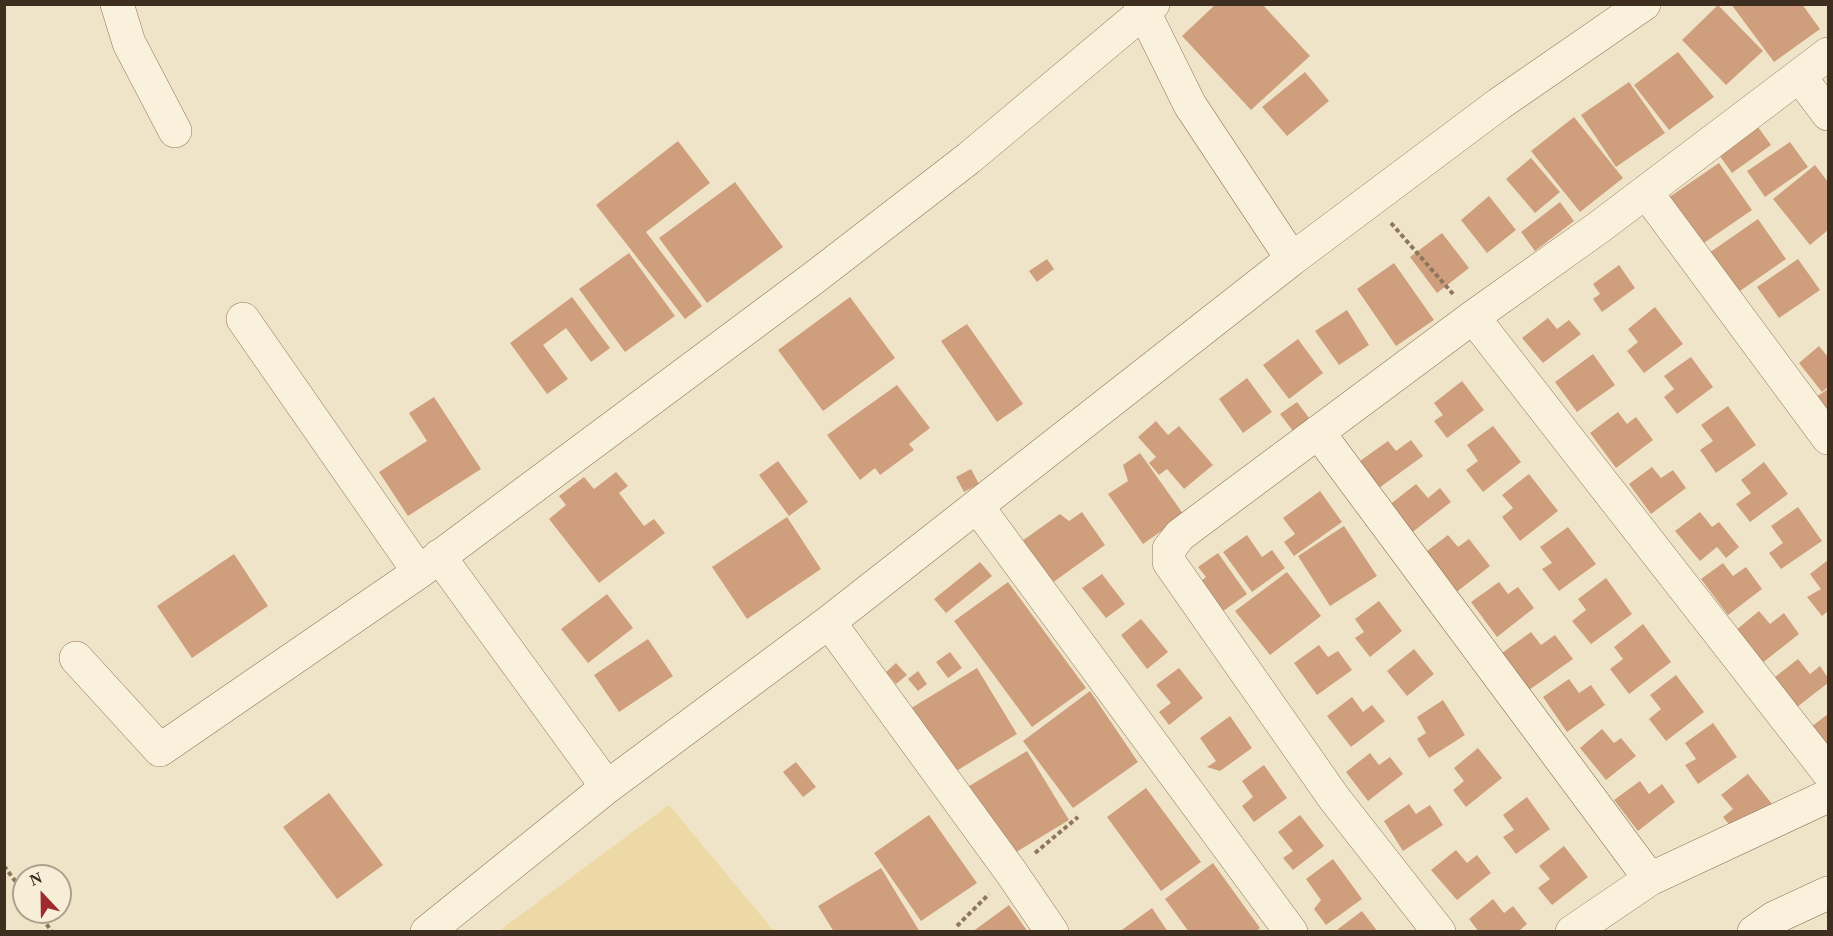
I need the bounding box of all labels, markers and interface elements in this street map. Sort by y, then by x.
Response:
north arrow [12,864,72,924]
text: N [27,869,44,889]

